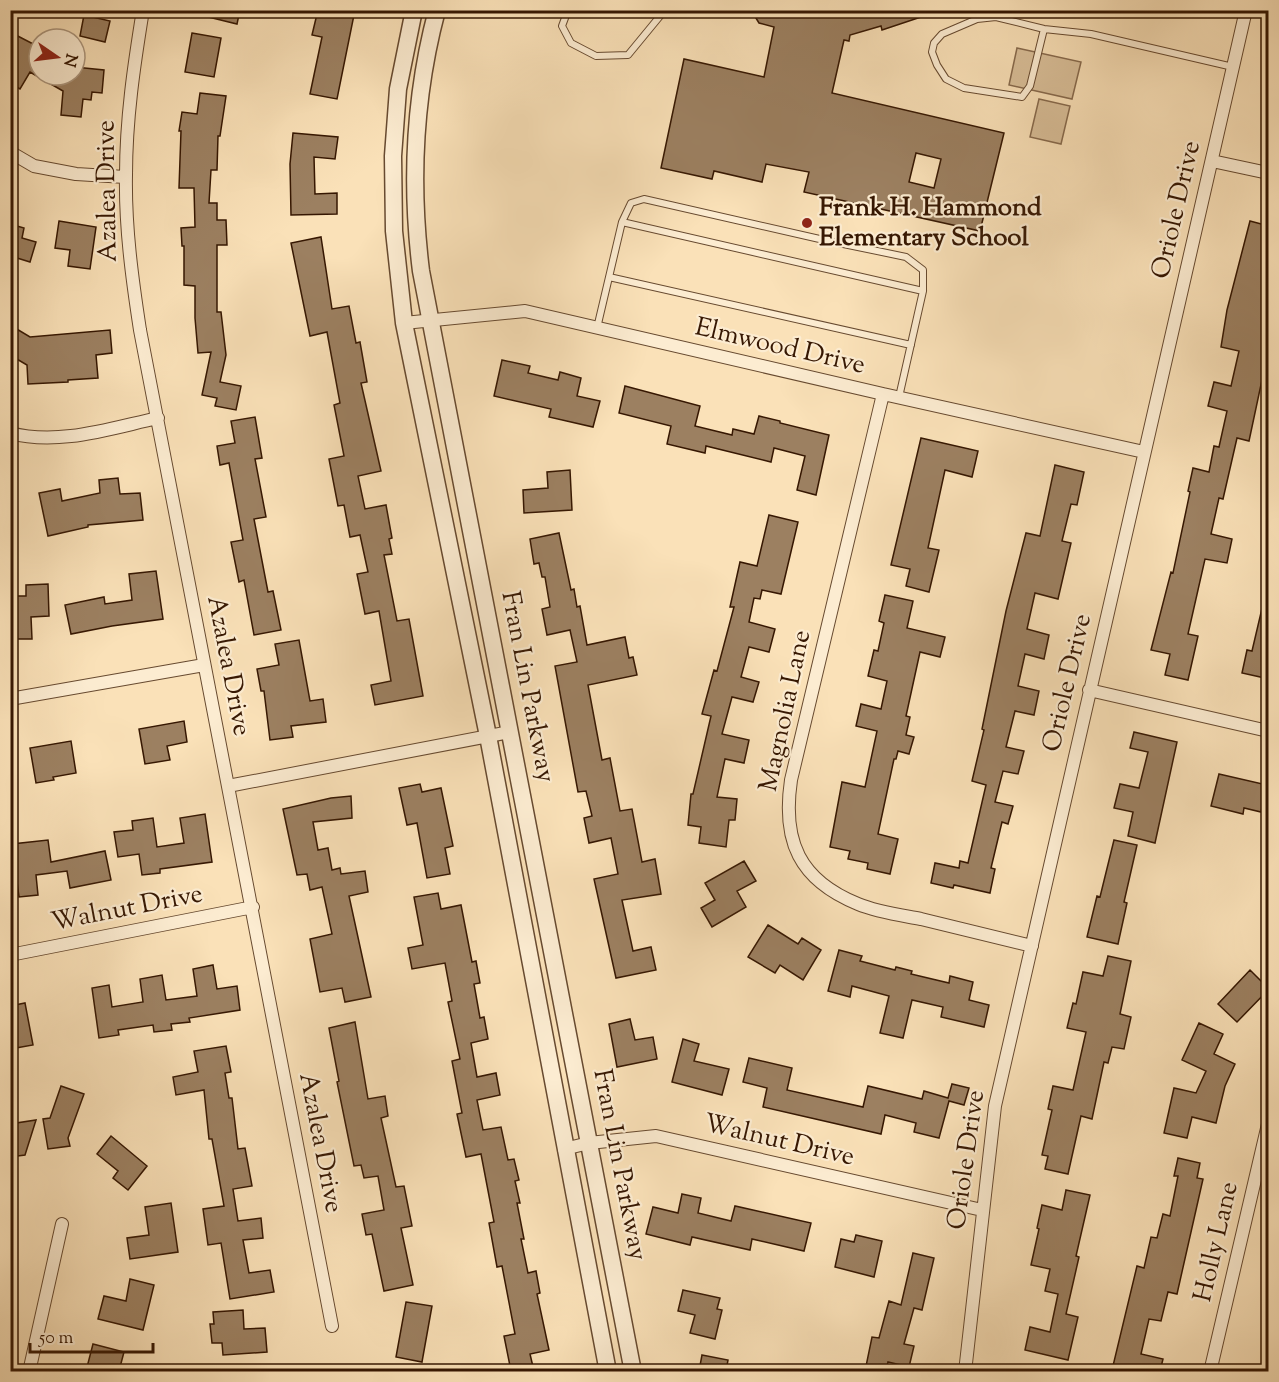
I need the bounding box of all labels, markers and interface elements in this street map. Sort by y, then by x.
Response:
north arrow [27,27,87,87]
text: N [56,51,82,69]
street label: Azalea Drive [88,120,128,262]
street label: Oriole Drive [1143,137,1211,283]
place label: Frank H. Hammond Elementary School [819,190,1042,257]
marker: Frank H. Hammond Elementary School [800,216,814,230]
street label: Elmwood Drive [691,309,869,385]
street label: Fran Lin Parkway [490,588,564,786]
street label: Azalea Drive [196,593,260,739]
street label: Oriole Drive [1034,610,1102,756]
street label: Magnolia Lane [751,627,821,795]
street label: Walnut Drive [48,876,206,942]
street label: Fran Lin Parkway [582,1066,656,1264]
street label: Azalea Drive [288,1070,352,1216]
street label: Oriole Drive [939,1088,995,1232]
street label: Walnut Drive [700,1106,858,1176]
street label: Holly Lane [1185,1178,1249,1306]
scale bar [30,1316,153,1354]
text: 50 m [38,1326,74,1352]

